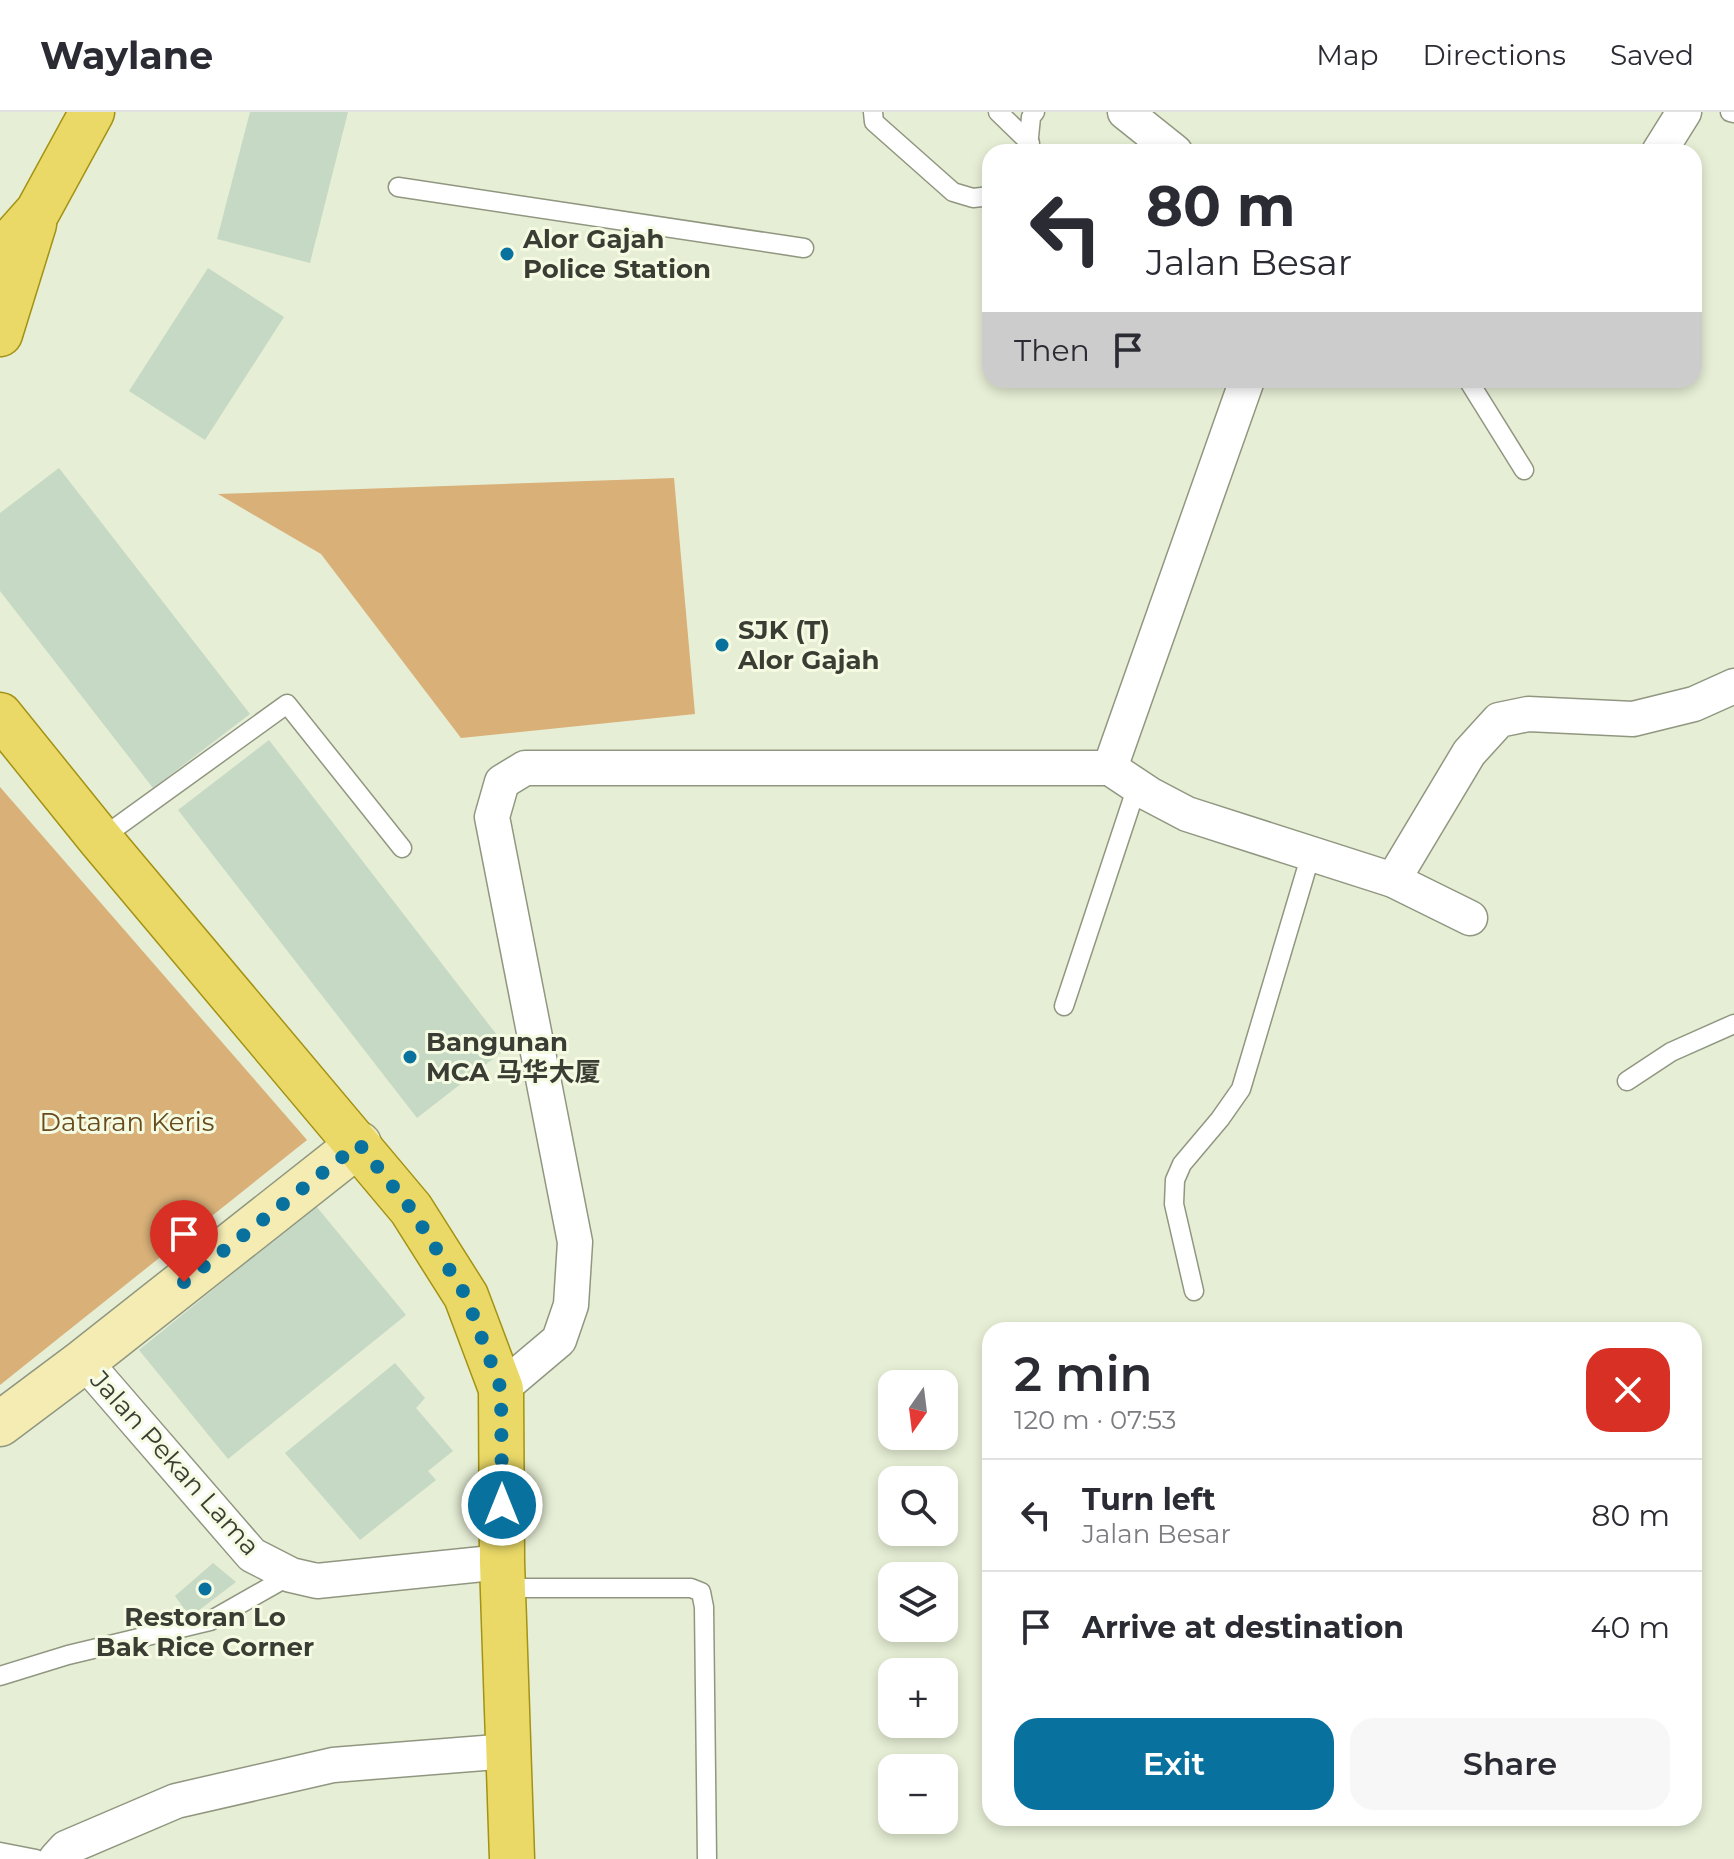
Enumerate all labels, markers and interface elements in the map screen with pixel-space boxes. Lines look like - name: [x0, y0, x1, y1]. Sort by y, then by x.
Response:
- text: Waylane: [40, 32, 213, 79]
- text: Map: [1316, 38, 1378, 72]
- text: Directions: [1422, 38, 1566, 72]
- text: Saved: [1610, 38, 1694, 72]
- text: 80 m: [1146, 172, 1296, 240]
- icon: left: [1014, 176, 1118, 280]
- place label: Alor Gajah Police Station: [522, 223, 711, 285]
- text: Jalan Besar: [1146, 240, 1352, 284]
- marker: Alor Gajah Police Station: [498, 245, 516, 263]
- icon: arrive: [1106, 328, 1150, 372]
- text: Then: [1014, 332, 1090, 369]
- place label: SJK (T) Alor Gajah: [737, 614, 879, 676]
- marker: SJK (T) Alor Gajah: [713, 636, 731, 654]
- place label: Bangunan MCA 马华大厦: [426, 1026, 601, 1088]
- marker: Bangunan MCA 马华大厦: [401, 1048, 419, 1066]
- park label: Dataran Keris: [40, 1106, 214, 1138]
- pin: [150, 1200, 218, 1282]
- icon: arrive: [162, 1212, 206, 1256]
- text: 2 min: [1014, 1345, 1152, 1403]
- button: close: [1586, 1348, 1670, 1432]
- street label: Jalan Pekan Lama: [83, 1363, 266, 1562]
- north arrow: [878, 1370, 958, 1450]
- map controls: [878, 1370, 958, 1834]
- text: 120 m · 07:53: [1014, 1404, 1176, 1436]
- position arrow: [460, 1463, 544, 1547]
- button: search: [878, 1466, 958, 1546]
- text: Turn left: [1082, 1481, 1215, 1518]
- icon: left: [1014, 1493, 1058, 1537]
- text: 80 m: [1591, 1497, 1670, 1534]
- text: Jalan Besar: [1082, 1518, 1231, 1550]
- button: layers: [878, 1562, 958, 1642]
- marker: Restoran Lo Bak Rice Corner: [196, 1580, 214, 1598]
- place label: Restoran Lo Bak Rice Corner: [96, 1601, 314, 1663]
- icon: arrive: [1014, 1605, 1058, 1649]
- text: Arrive at destination: [1082, 1609, 1404, 1646]
- text: 40 m: [1591, 1609, 1670, 1646]
- button: +: [878, 1658, 958, 1738]
- button: Exit: [1014, 1718, 1334, 1810]
- button: Share: [1350, 1718, 1670, 1810]
- button: −: [878, 1754, 958, 1834]

